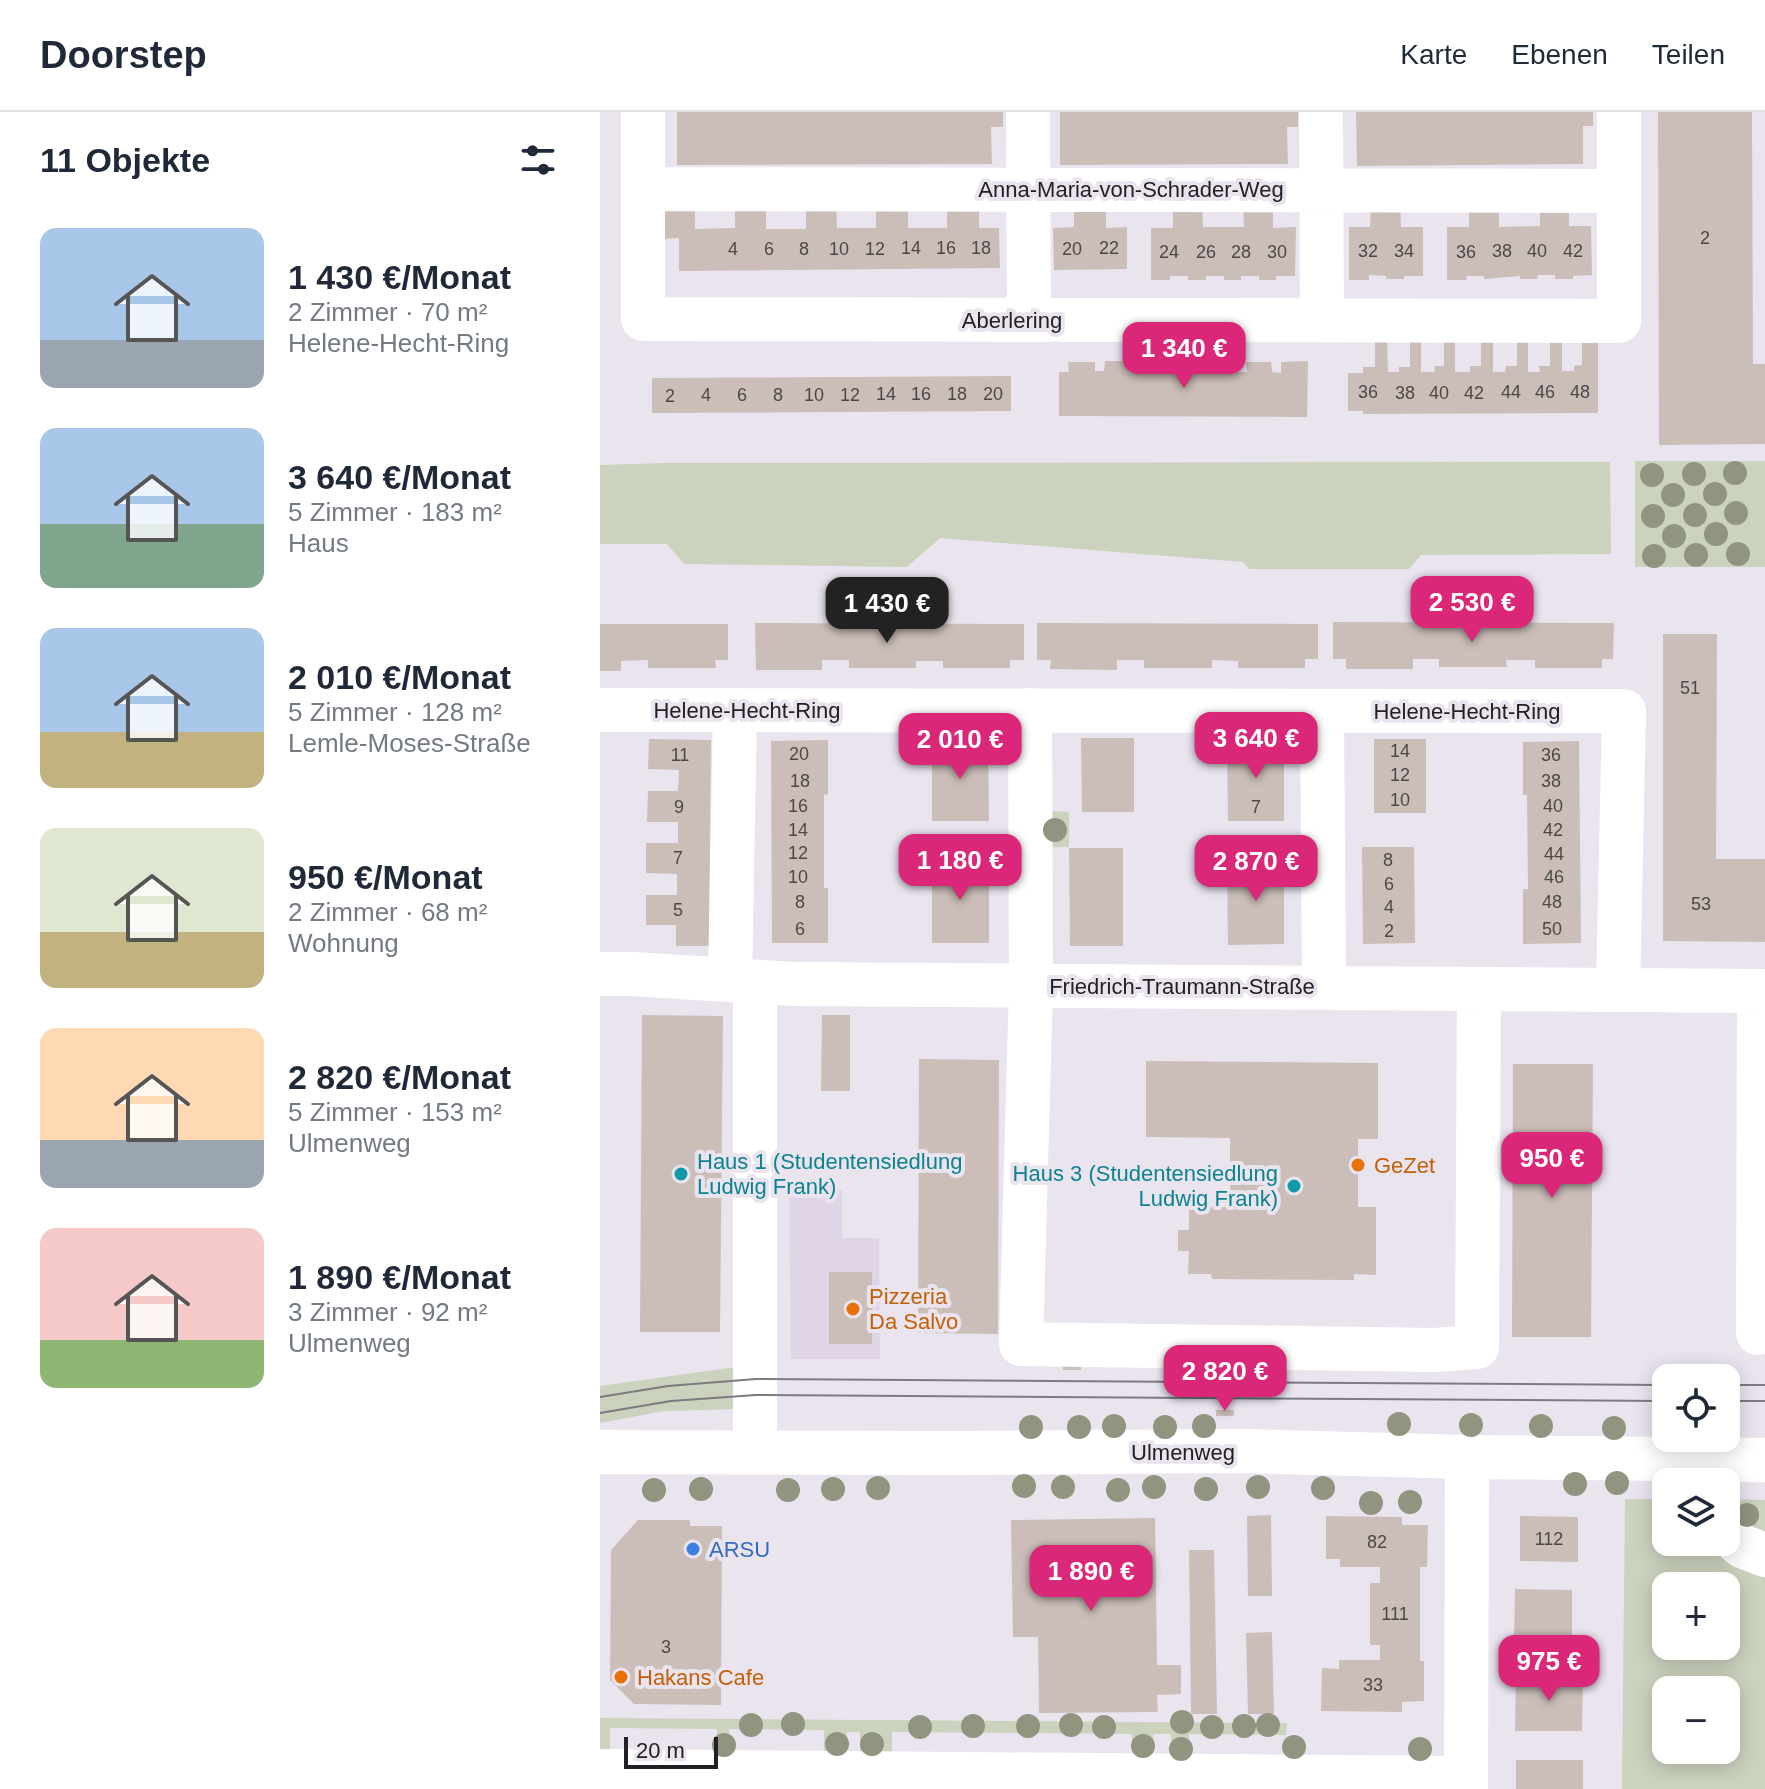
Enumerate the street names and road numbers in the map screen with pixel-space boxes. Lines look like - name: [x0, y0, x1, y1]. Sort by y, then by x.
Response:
- street label: Anna-Maria-von-Schrader-Weg: [978, 177, 1284, 202]
- street label: Aberlering: [962, 308, 1062, 333]
- street label: Helene-Hecht-Ring: [653, 698, 841, 723]
- street label: Helene-Hecht-Ring: [1373, 699, 1561, 724]
- street label: Friedrich-Traumann-Straße: [1049, 974, 1315, 999]
- street label: Ulmenweg: [1131, 1440, 1235, 1465]

